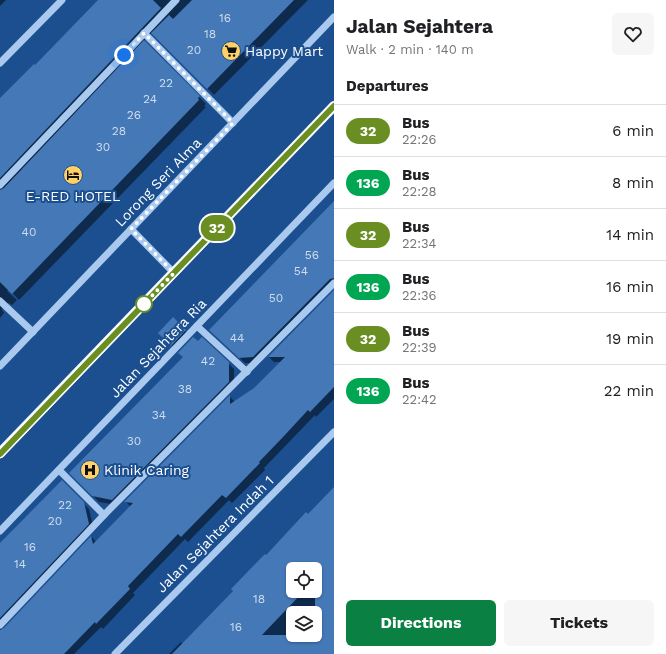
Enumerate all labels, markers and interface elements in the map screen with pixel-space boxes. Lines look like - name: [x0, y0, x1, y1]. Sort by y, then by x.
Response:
- house number: 16: [219, 11, 231, 25]
- button: heart: [612, 13, 654, 55]
- text: Jalan Sejahtera: [346, 15, 493, 38]
- house number: 18: [204, 27, 216, 41]
- supermarket icon: Happy Mart: [220, 40, 242, 62]
- text: Walk · 2 min · 140 m: [346, 42, 474, 57]
- house number: 20: [187, 43, 201, 57]
- place label: Happy Mart: [245, 43, 323, 59]
- your location: [114, 45, 134, 65]
- house number: 22: [159, 76, 173, 90]
- text: Departures: [346, 77, 429, 95]
- house number: 24: [143, 92, 157, 106]
- house number: 26: [127, 108, 141, 122]
- text: Bus: [402, 114, 430, 132]
- text: 6 min: [612, 122, 654, 140]
- text: 32: [360, 123, 376, 139]
- house number: 28: [112, 124, 126, 138]
- text: 22:26: [402, 132, 437, 147]
- street label: Lorong Seri Alma: [112, 134, 204, 230]
- house number: 30: [96, 140, 110, 154]
- hotel icon: E-RED HOTEL: [62, 164, 84, 186]
- text: Bus: [402, 166, 430, 184]
- text: 8 min: [612, 174, 654, 192]
- text: 136: [357, 175, 379, 191]
- text: 22:28: [402, 184, 437, 199]
- place label: E-RED HOTEL: [26, 188, 120, 204]
- line badge: 32: [199, 215, 235, 241]
- text: Bus: [402, 218, 430, 236]
- text: 32: [209, 220, 225, 236]
- house number: 40: [22, 225, 36, 239]
- text: 14 min: [606, 226, 654, 244]
- text: 32: [360, 227, 376, 243]
- text: 22:34: [402, 236, 437, 251]
- house number: 56: [305, 248, 319, 262]
- house number: 54: [294, 264, 308, 278]
- text: Bus: [402, 270, 430, 288]
- text: 16 min: [606, 278, 654, 296]
- text: 136: [357, 279, 379, 295]
- text: 22:36: [402, 288, 437, 303]
- house number: 50: [269, 291, 283, 305]
- street label: Jalan Sejahtera Ria: [107, 295, 209, 401]
- unlabelled marker: [135, 295, 153, 313]
- text: Bus: [402, 322, 430, 340]
- text: 19 min: [606, 330, 654, 348]
- house number: 44: [230, 331, 244, 345]
- text: 32: [360, 331, 376, 347]
- text: 22:39: [402, 340, 437, 355]
- house number: 42: [201, 354, 215, 368]
- text: Bus: [402, 374, 430, 392]
- house number: 38: [178, 382, 192, 396]
- text: 22 min: [604, 382, 654, 400]
- text: 136: [357, 383, 379, 399]
- text: 22:42: [402, 392, 437, 407]
- house number: 34: [152, 408, 166, 422]
- house number: 30: [127, 434, 141, 448]
- hospital icon: Klinik Caring: [79, 459, 101, 481]
- place label: Klinik Caring: [104, 462, 190, 478]
- street label: Jalan Sejahtera Indah 1: [153, 472, 277, 596]
- house number: 22: [58, 498, 72, 512]
- house number: 20: [48, 514, 62, 528]
- house number: 16: [24, 540, 36, 554]
- house number: 14: [14, 557, 26, 571]
- map controls: [286, 562, 322, 642]
- button: locate: [286, 562, 322, 598]
- house number: 18: [253, 592, 265, 606]
- button: Directions: [346, 600, 496, 646]
- button: Tickets: [504, 600, 654, 646]
- button: layers: [286, 606, 322, 642]
- house number: 16: [230, 620, 242, 634]

